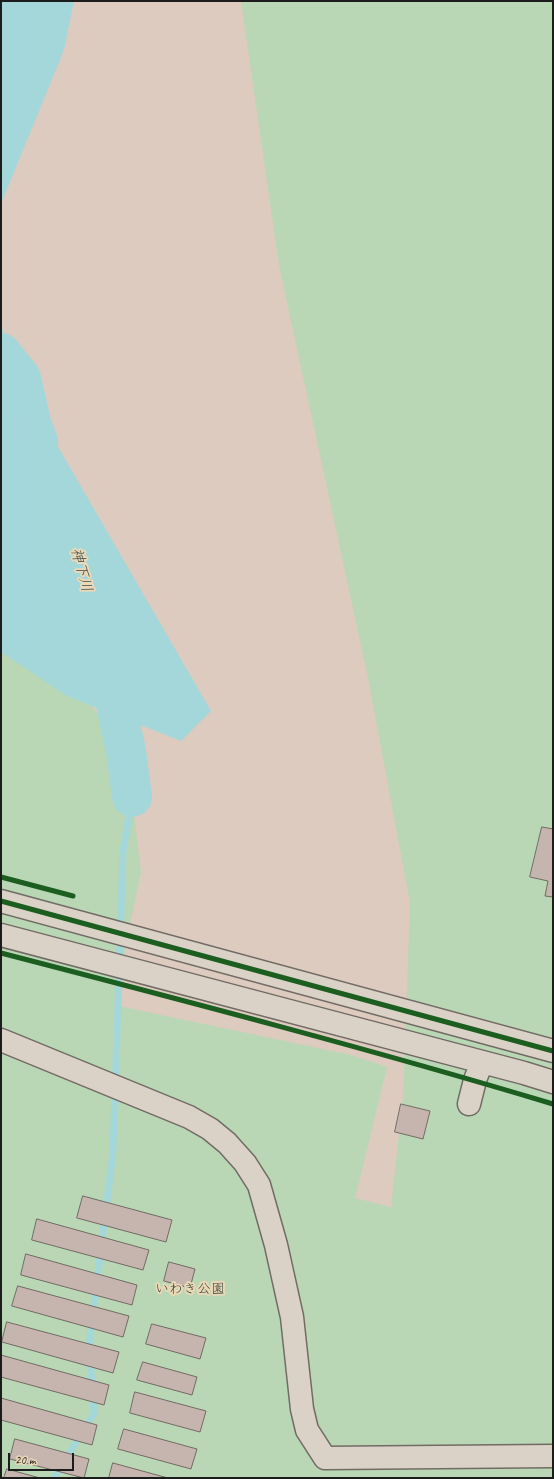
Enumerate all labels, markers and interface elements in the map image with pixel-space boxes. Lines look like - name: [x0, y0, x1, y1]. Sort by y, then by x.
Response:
- water label: 神下川: [66, 546, 96, 594]
- park label: いわき公園: [155, 1281, 225, 1297]
- scale bar: [10, 1445, 76, 1471]
- text: 20 m: [15, 1452, 35, 1468]

